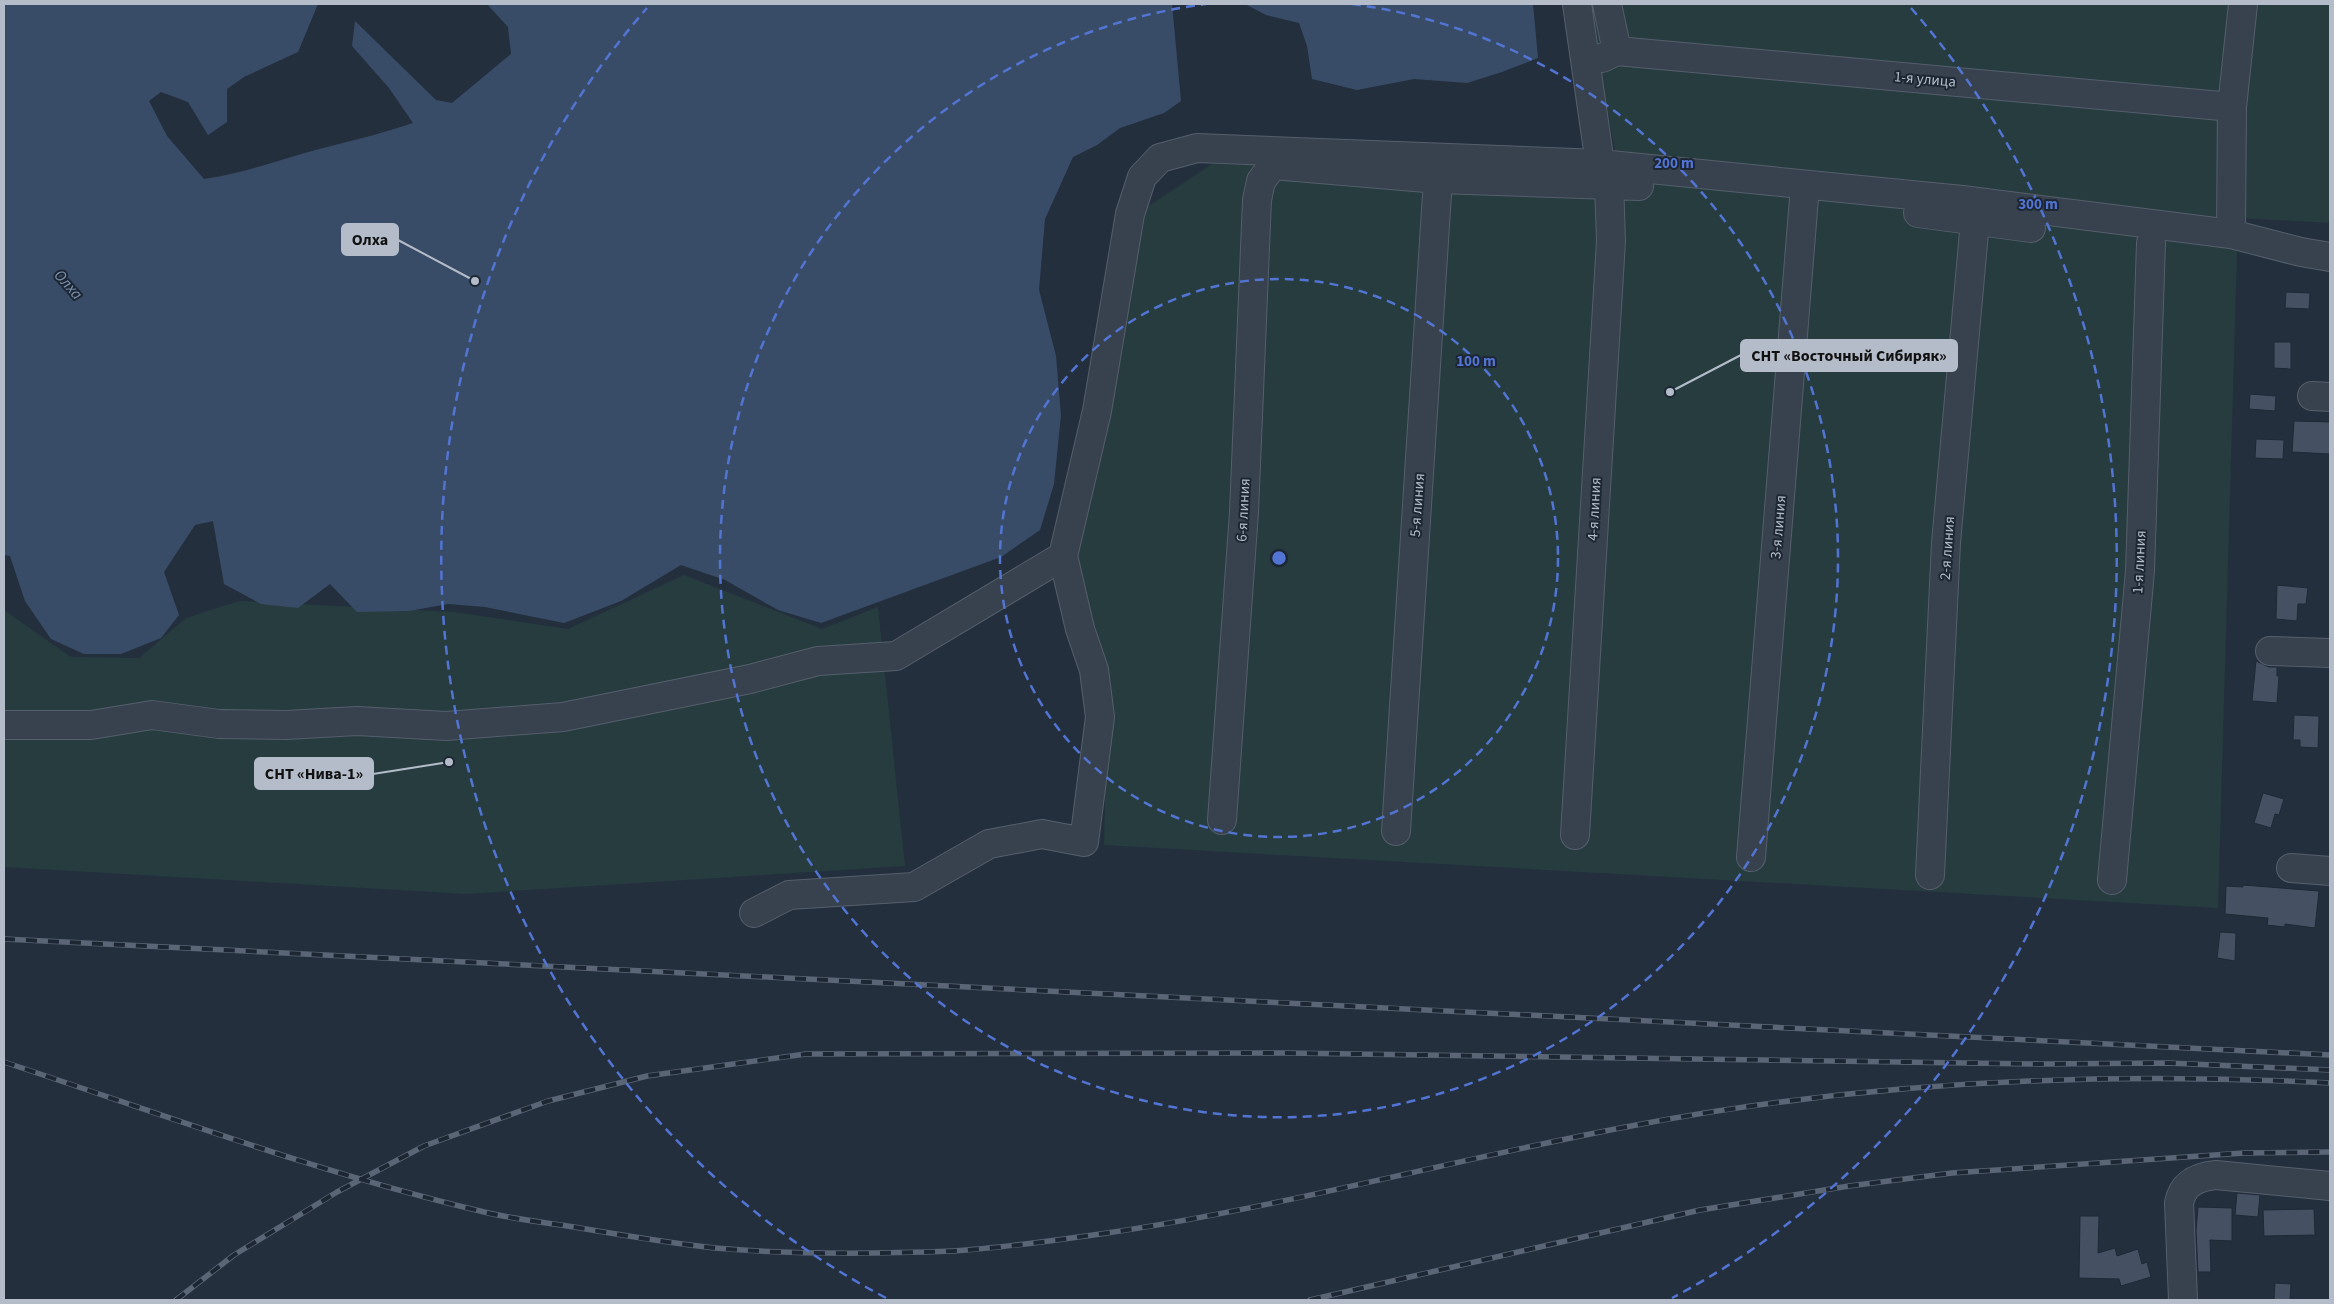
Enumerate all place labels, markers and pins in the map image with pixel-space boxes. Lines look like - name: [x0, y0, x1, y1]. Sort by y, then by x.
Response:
- callout: Олха: [342, 224, 398, 255]
- callout: СНТ «Восточный Сибиряк»: [1741, 340, 1957, 371]
- centre of rings: [1270, 549, 1288, 567]
- callout: СНТ «Нива-1»: [255, 758, 373, 789]

